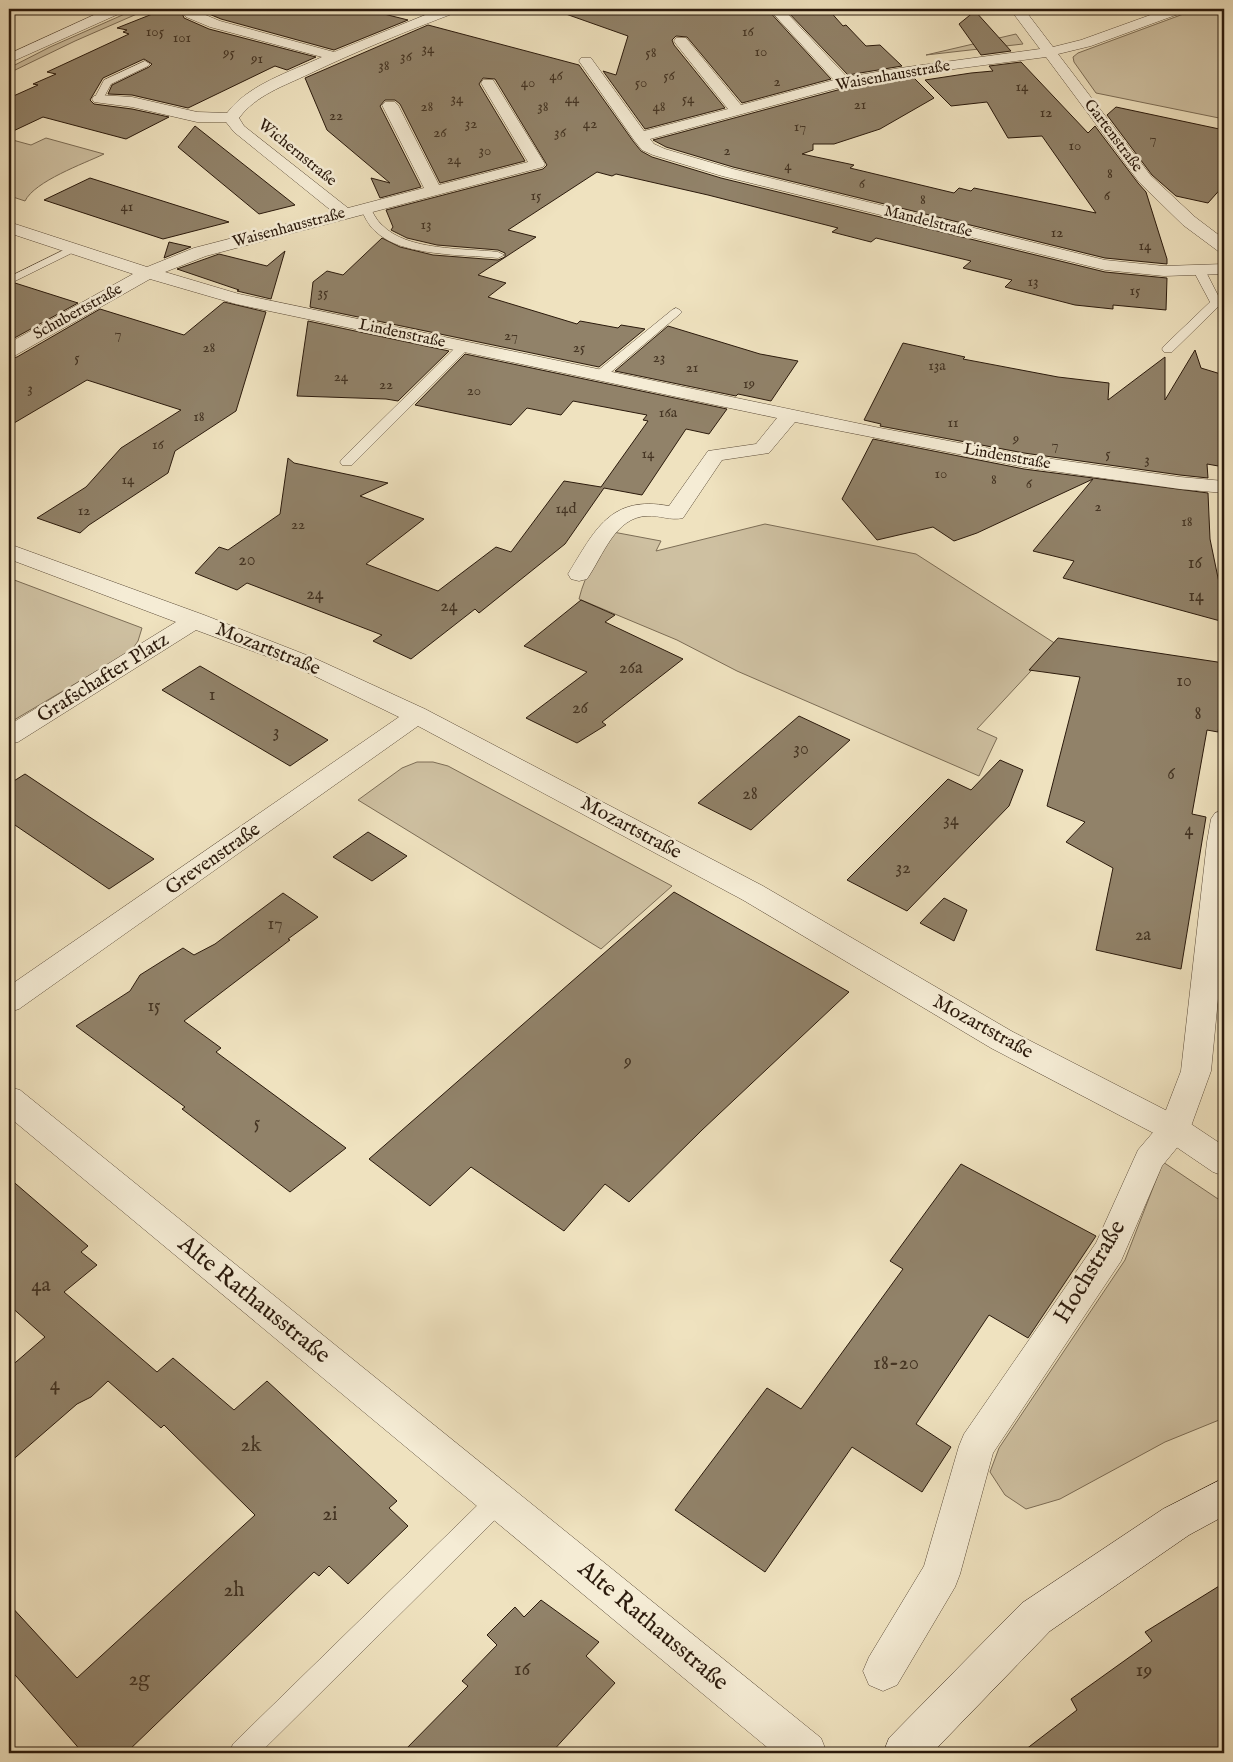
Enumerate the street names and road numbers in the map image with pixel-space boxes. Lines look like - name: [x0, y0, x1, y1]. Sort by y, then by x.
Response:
- street label: Waisenhausstraße: [834, 56, 952, 96]
- street label: Gartenstraße: [1079, 95, 1147, 177]
- street label: Wichernstraße: [253, 115, 341, 191]
- street label: Mandelstraße: [882, 201, 974, 243]
- street label: Waisenhausstraße: [230, 203, 348, 253]
- street label: Schubertstraße: [30, 279, 126, 345]
- street label: Lindenstraße: [357, 315, 447, 353]
- street label: Lindenstraße: [962, 440, 1052, 474]
- street label: Mozartstraße: [212, 617, 324, 681]
- street label: Grafschafter Platz: [32, 627, 174, 729]
- street label: Mozartstraße: [576, 791, 686, 865]
- street label: Grevenstraße: [161, 817, 265, 901]
- street label: Mozartstraße: [928, 989, 1038, 1065]
- street label: Hochstraße: [1047, 1215, 1133, 1329]
- street label: Alte Rathausstraße: [171, 1228, 337, 1371]
- street label: Alte Rathausstraße: [571, 1553, 735, 1698]

